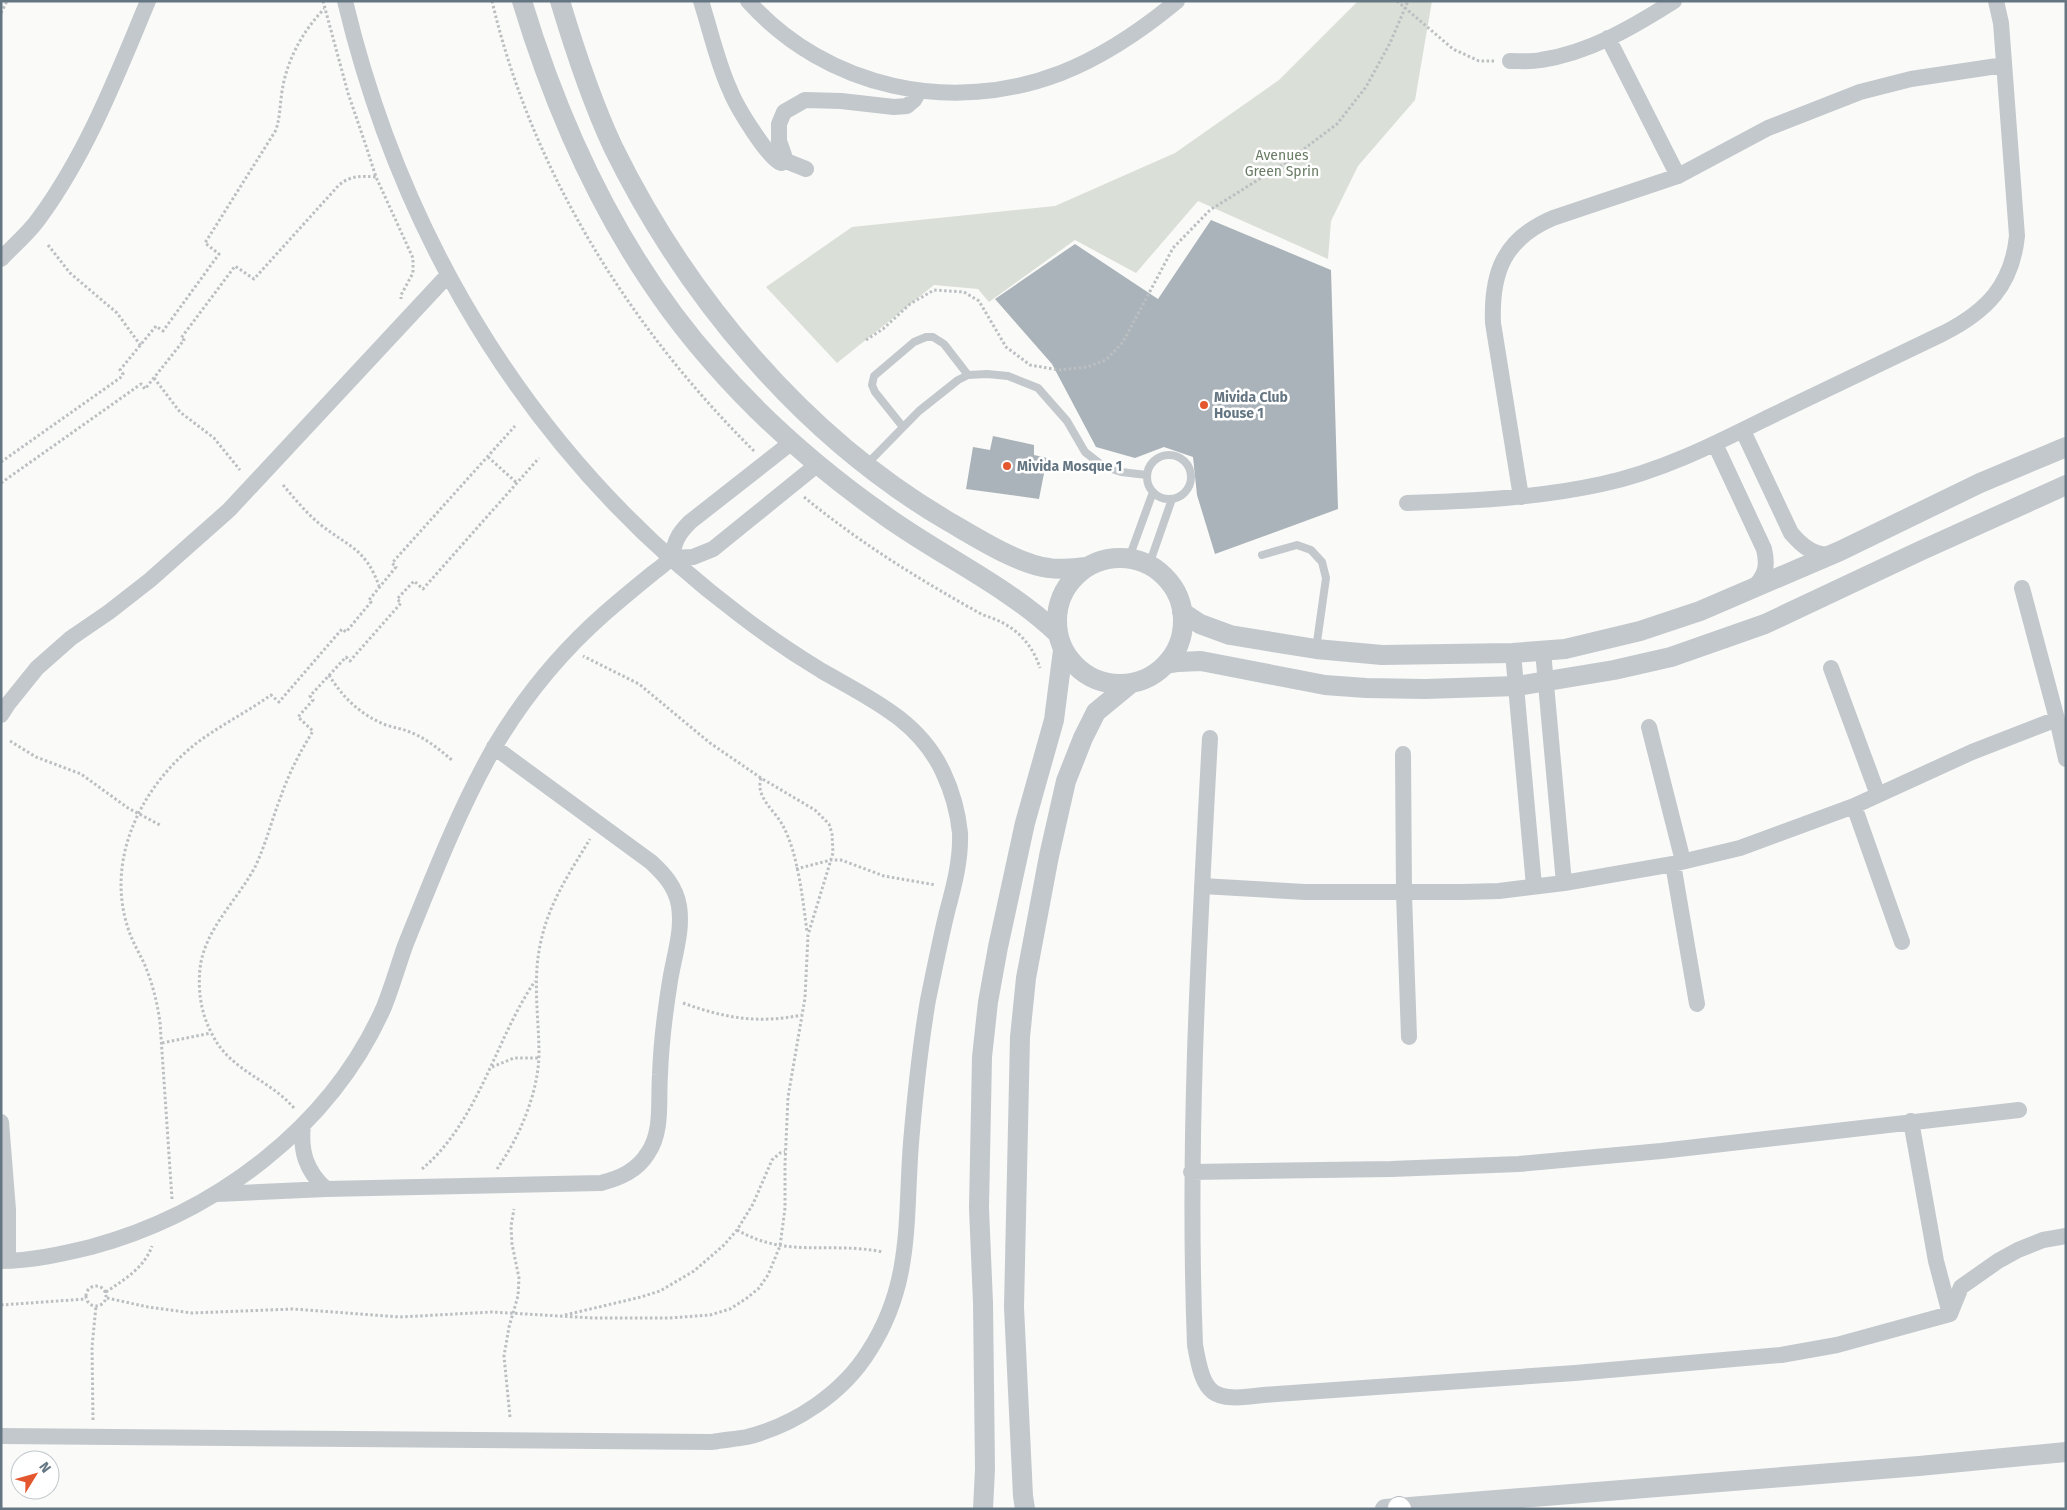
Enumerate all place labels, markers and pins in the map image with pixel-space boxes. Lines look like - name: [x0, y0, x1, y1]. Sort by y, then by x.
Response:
- place label: Mivida Club House 1: [1214, 389, 1288, 422]
- marker: Mivida Club House 1: [1198, 399, 1210, 411]
- place label: Mivida Mosque 1: [1017, 458, 1122, 475]
- marker: Mivida Mosque 1: [1001, 460, 1013, 472]

